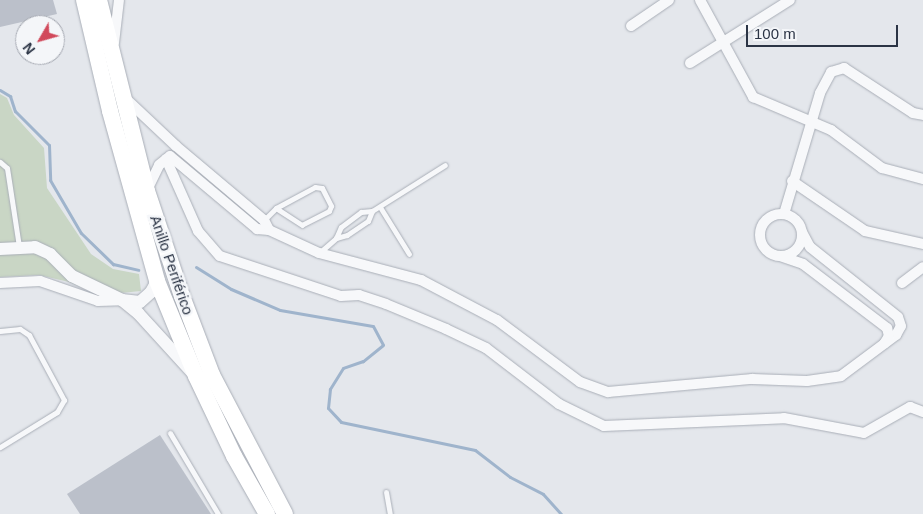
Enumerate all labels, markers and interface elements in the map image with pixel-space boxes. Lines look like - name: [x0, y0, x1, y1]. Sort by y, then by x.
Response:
- north arrow: [15, 15, 65, 65]
- scale bar: [748, 15, 900, 47]
- text: 100 m: [754, 25, 796, 42]
- text: N: [20, 40, 38, 58]
- street label: Anillo Periférico: [147, 213, 197, 317]

